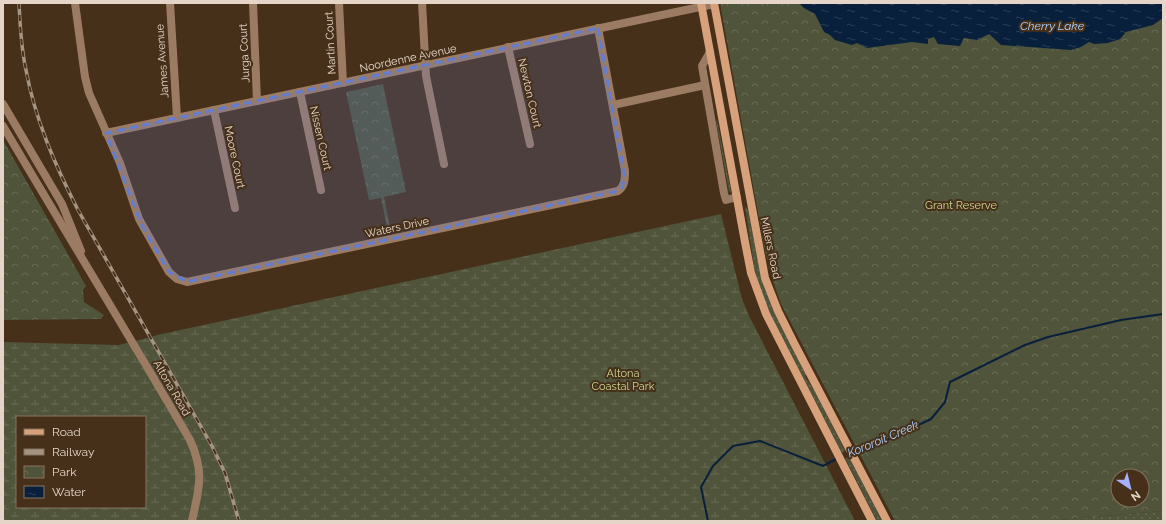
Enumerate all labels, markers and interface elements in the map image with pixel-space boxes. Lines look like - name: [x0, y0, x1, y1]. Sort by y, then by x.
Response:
- street label: Martin Court: [322, 11, 339, 75]
- water label: Cherry Lake: [1020, 19, 1085, 33]
- street label: James Avenue: [153, 23, 172, 98]
- street label: Jurga Court: [236, 23, 253, 83]
- street label: Noordenne Avenue: [358, 42, 458, 75]
- street label: Newton Court: [515, 57, 544, 130]
- street label: Nissen Court: [307, 105, 334, 172]
- street label: Moore Court: [222, 125, 248, 190]
- park label: Grant Reserve: [925, 199, 997, 212]
- street label: Waters Drive: [364, 214, 431, 241]
- street label: Millers Road: [758, 216, 783, 280]
- street label: Altona Road: [150, 358, 193, 419]
- park label: Altona Coastal Park: [591, 367, 655, 393]
- legend: [16, 416, 146, 508]
- water label: Kororoit Creek: [845, 417, 921, 460]
- text: Road: [52, 425, 81, 439]
- text: Railway: [52, 445, 95, 459]
- text: Park: [52, 465, 77, 479]
- north arrow: [1110, 468, 1150, 508]
- text: Water: [52, 485, 86, 499]
- text: N: [1128, 488, 1143, 504]

